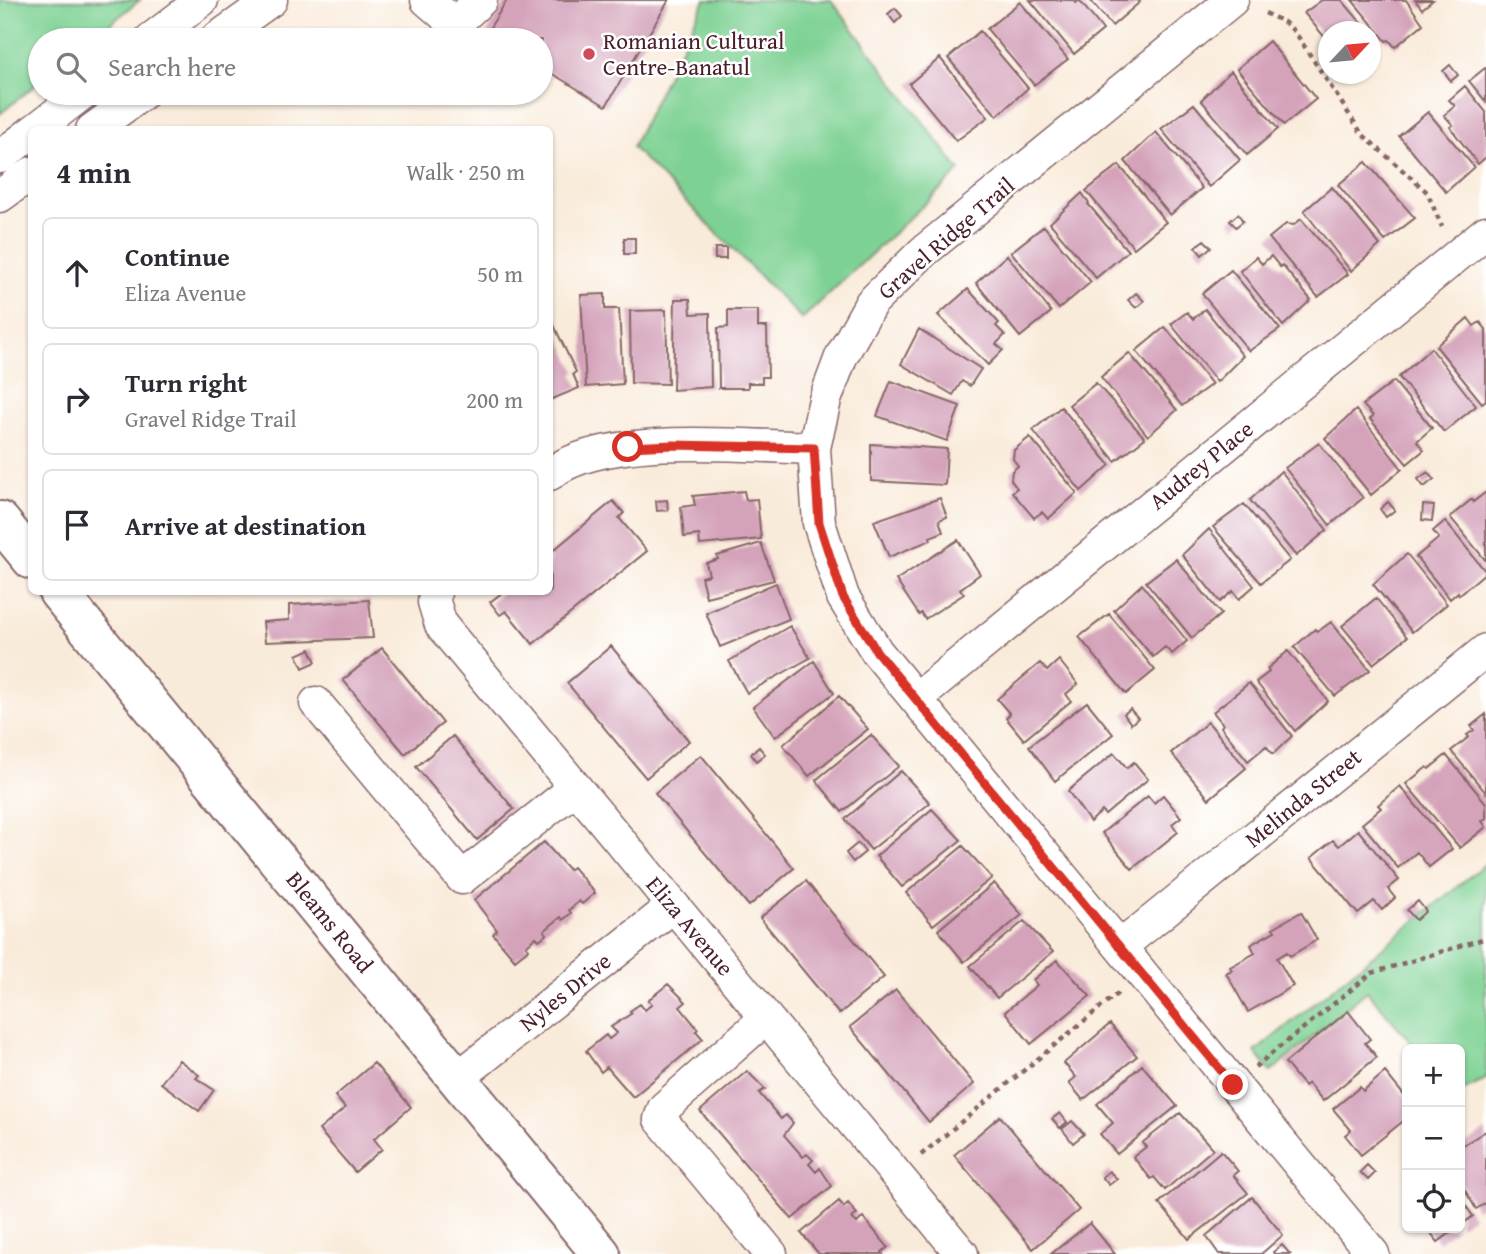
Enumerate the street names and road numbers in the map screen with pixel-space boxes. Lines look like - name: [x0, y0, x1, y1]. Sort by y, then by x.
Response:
- street label: Gravel Ridge Trail: [870, 169, 1021, 306]
- street label: Audrey Place: [1141, 412, 1260, 517]
- street label: Melinda Street: [1237, 740, 1368, 855]
- street label: Bleams Road: [279, 864, 382, 980]
- street label: Eliza Avenue: [639, 869, 742, 983]
- street label: Nyles Drive: [512, 944, 618, 1039]

